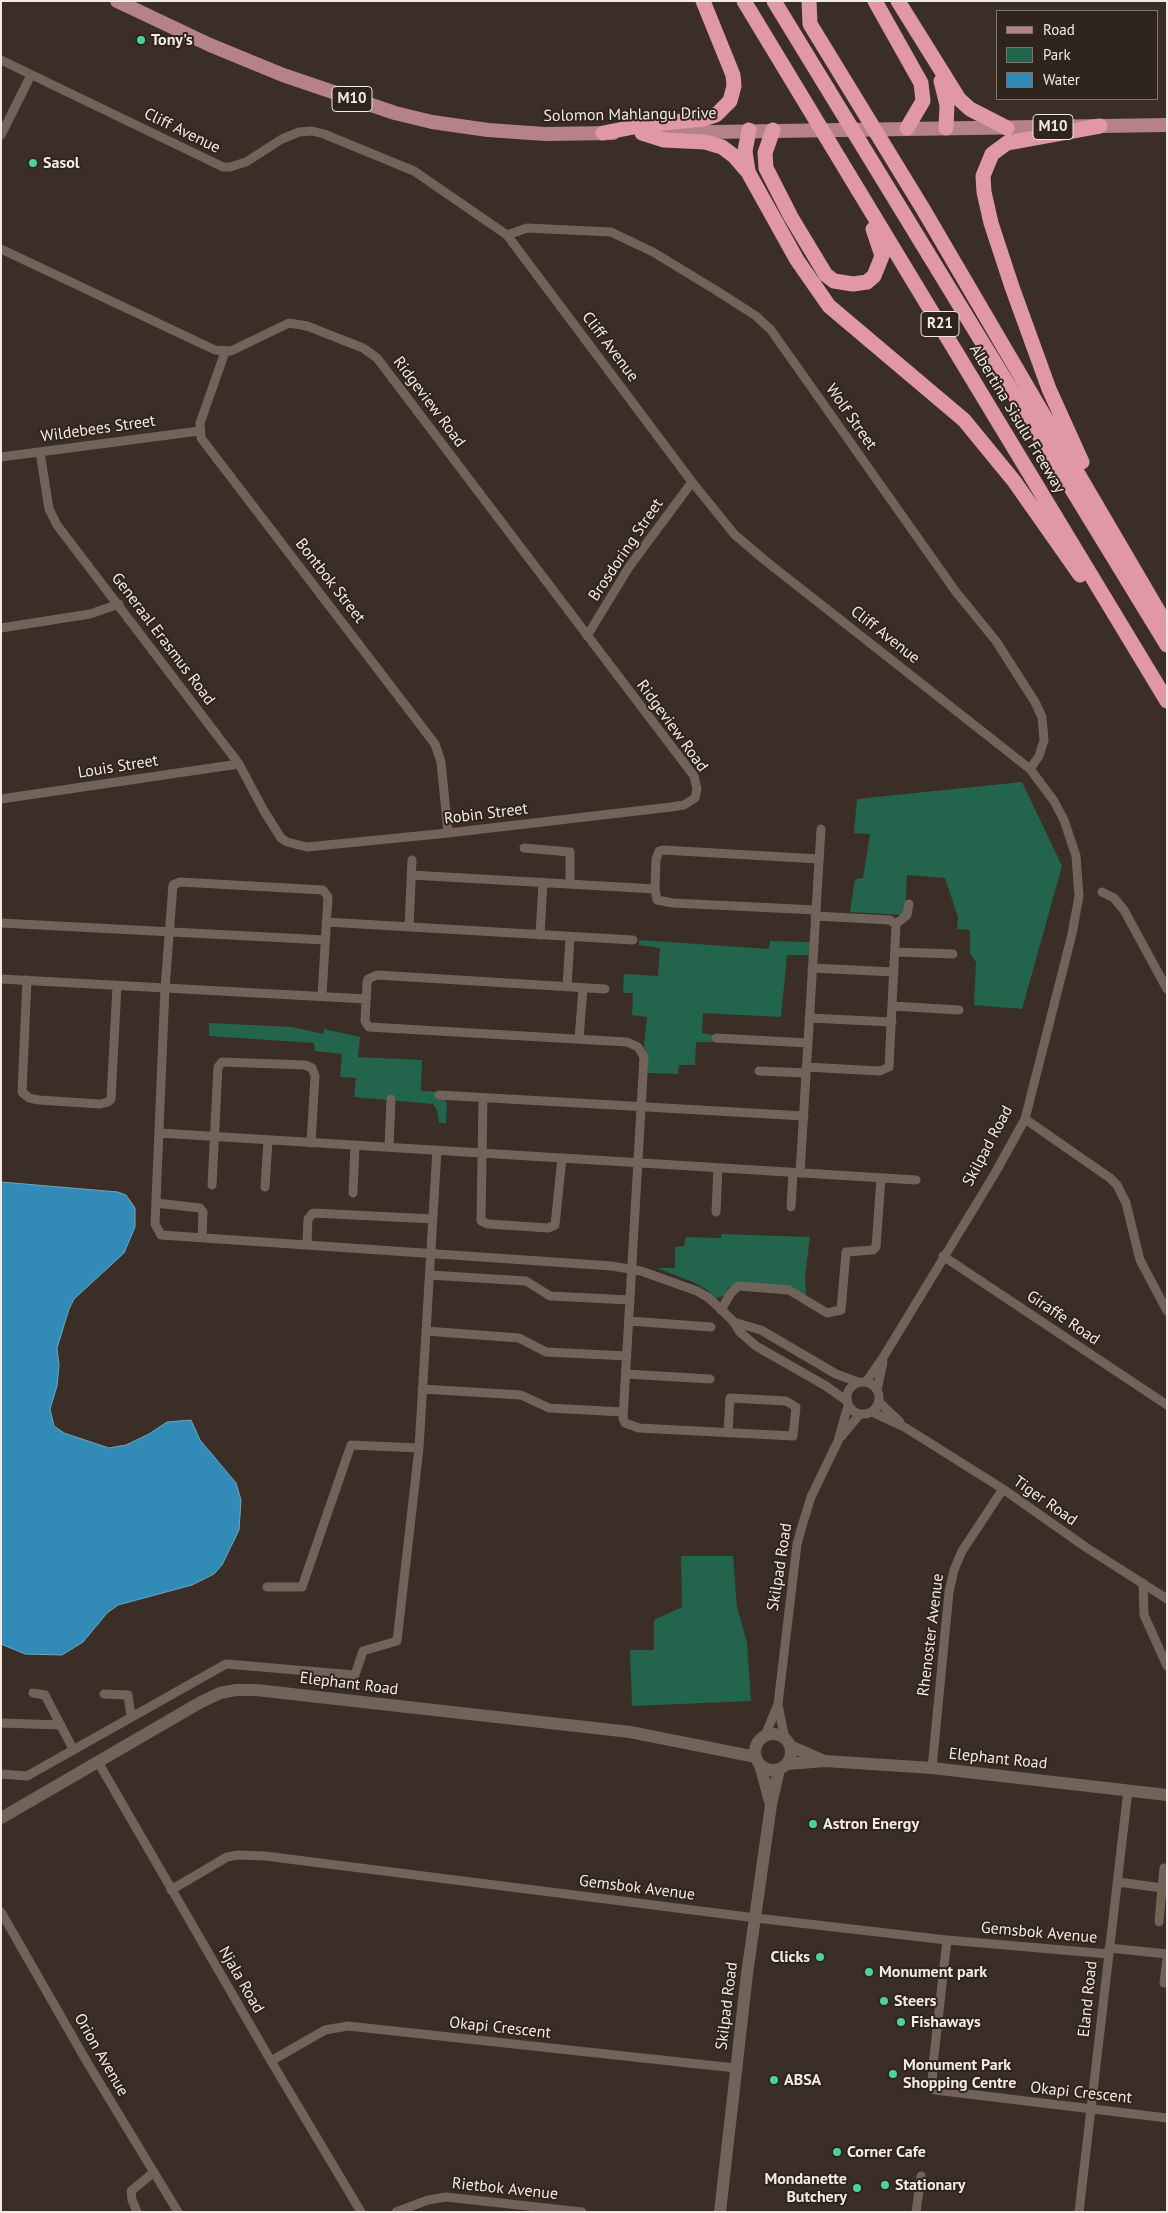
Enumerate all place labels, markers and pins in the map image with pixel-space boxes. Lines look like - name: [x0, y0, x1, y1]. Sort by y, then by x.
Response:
- place label: Tony's: [151, 30, 193, 50]
- marker: Tony's: [135, 34, 147, 46]
- place label: Sasol: [43, 153, 79, 173]
- marker: Sasol: [27, 157, 39, 169]
- place label: Astron Energy: [823, 1814, 919, 1834]
- marker: Astron Energy: [807, 1818, 819, 1830]
- place label: Clicks: [771, 1947, 810, 1967]
- marker: Clicks: [814, 1951, 826, 1963]
- place label: Monument park: [879, 1962, 987, 1982]
- marker: Monument park: [863, 1966, 875, 1978]
- place label: Steers: [894, 1991, 937, 2011]
- marker: Steers: [878, 1995, 890, 2007]
- place label: Fishaways: [911, 2012, 981, 2032]
- marker: Fishaways: [895, 2016, 907, 2028]
- place label: Monument Park Shopping Centre: [903, 2055, 1016, 2093]
- marker: Monument Park Shopping Centre: [887, 2068, 899, 2080]
- place label: ABSA: [784, 2070, 821, 2090]
- marker: ABSA: [768, 2074, 780, 2086]
- place label: Corner Cafe: [847, 2142, 926, 2162]
- marker: Corner Cafe: [831, 2146, 843, 2158]
- place label: Mondanette Butchery: [764, 2169, 847, 2207]
- place label: Stationary: [895, 2175, 965, 2195]
- marker: Stationary: [879, 2179, 891, 2191]
- marker: Mondanette Butchery: [851, 2182, 863, 2194]

